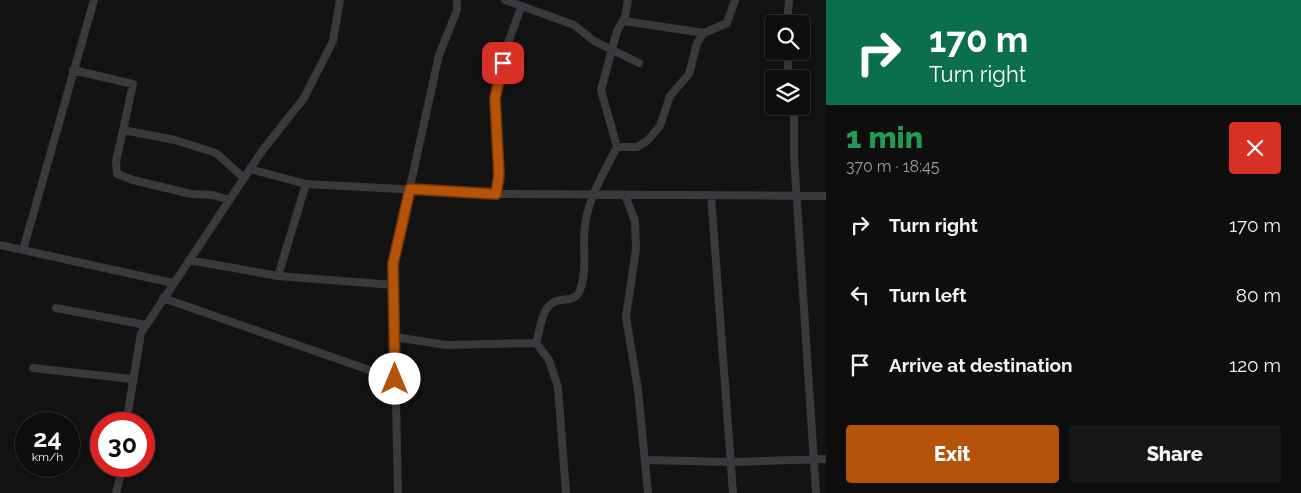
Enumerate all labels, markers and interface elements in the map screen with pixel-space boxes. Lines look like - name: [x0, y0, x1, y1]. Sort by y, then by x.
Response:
- map controls: [765, 15, 810, 115]
- button: search: [765, 15, 810, 60]
- text: 170 m: [929, 19, 1028, 60]
- icon: right: [846, 20, 911, 85]
- pin: [482, 42, 524, 84]
- icon: arrive: [489, 49, 517, 77]
- text: Turn right: [929, 61, 1026, 87]
- button: layers: [765, 70, 810, 115]
- text: 1 min: [846, 120, 923, 155]
- button: close: [1229, 122, 1281, 174]
- text: 370 m · 18:45: [846, 157, 940, 176]
- icon: right: [846, 211, 874, 239]
- text: Turn right: [889, 214, 978, 236]
- text: 170 m: [1229, 214, 1281, 236]
- icon: left: [846, 281, 874, 309]
- text: Turn left: [889, 284, 966, 306]
- text: 80 m: [1236, 284, 1281, 306]
- icon: arrive: [846, 351, 874, 379]
- position arrow: [368, 352, 420, 404]
- text: Arrive at destination: [889, 354, 1073, 376]
- text: 120 m: [1229, 354, 1281, 376]
- speed limit sign: 30: [90, 412, 155, 477]
- text: 24: [33, 423, 62, 453]
- button: Exit: [846, 425, 1059, 483]
- button: Share: [1069, 425, 1281, 483]
- text: km/h: [32, 450, 63, 464]

